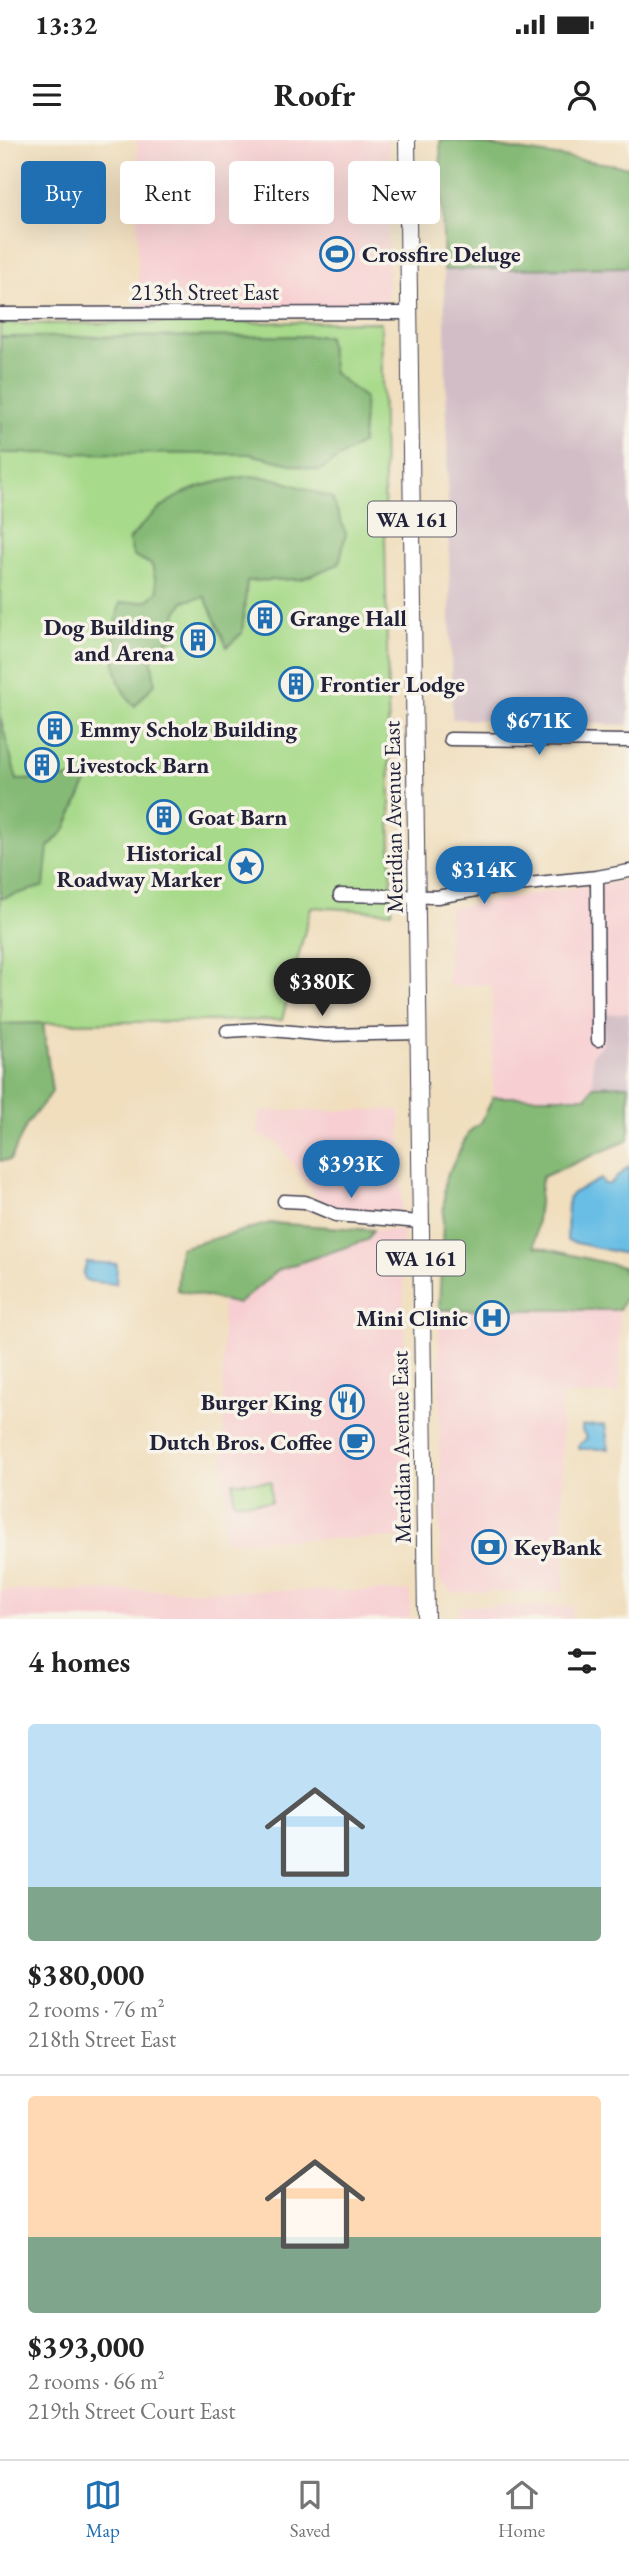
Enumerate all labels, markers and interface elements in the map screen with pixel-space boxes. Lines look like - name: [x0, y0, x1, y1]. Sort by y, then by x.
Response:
- text: 13:32: [35, 8, 97, 42]
- text: Roofr: [274, 74, 355, 116]
- icon: menu: [28, 76, 66, 114]
- icon: person: [563, 76, 601, 114]
- chip: Buy: [21, 161, 106, 224]
- chip: Rent: [120, 161, 215, 224]
- chip: Filters: [229, 161, 334, 224]
- chip: New: [348, 161, 440, 224]
- sports icon: Crossfire Deluge: [318, 235, 356, 273]
- place label: Crossfire Deluge: [362, 239, 521, 269]
- street label: 213th Street East: [131, 277, 280, 307]
- road number: WA 161: [368, 502, 456, 536]
- building icon: Grange Hall: [246, 599, 284, 637]
- place label: Grange Hall: [290, 603, 407, 633]
- place label: Dog Building and Arena: [44, 612, 175, 668]
- building icon: Dog Building and Arena: [179, 621, 217, 659]
- building icon: Frontier Lodge: [277, 665, 315, 703]
- place label: Frontier Lodge: [320, 669, 465, 699]
- pin: $671K: [490, 698, 588, 757]
- text: $671K: [507, 705, 571, 735]
- building icon: Emmy Scholz Building: [36, 710, 74, 748]
- place label: Emmy Scholz Building: [80, 714, 298, 744]
- street label: Meridian Avenue East: [376, 720, 410, 914]
- building icon: Livestock Barn: [23, 746, 61, 784]
- place label: Livestock Barn: [66, 750, 209, 780]
- building icon: Goat Barn: [145, 798, 183, 836]
- place label: Goat Barn: [188, 802, 287, 832]
- place label: Historical Roadway Marker: [56, 838, 222, 894]
- pin: $314K: [435, 846, 533, 906]
- place icon: Historical Roadway Marker: [227, 847, 265, 885]
- text: $314K: [452, 854, 516, 884]
- pin: $380K: [273, 958, 371, 1018]
- text: $380K: [290, 966, 354, 996]
- pin: $393K: [302, 1140, 400, 1200]
- text: $393K: [319, 1148, 383, 1178]
- road number: WA 161: [377, 1240, 465, 1276]
- hospital icon: Mini Clinic: [473, 1299, 511, 1337]
- place label: Mini Clinic: [356, 1303, 469, 1333]
- street label: Meridian Avenue East: [384, 1350, 418, 1544]
- restaurant icon: Burger King: [328, 1383, 366, 1421]
- place label: Burger King: [201, 1387, 322, 1417]
- cafe icon: Dutch Bros. Coffee: [338, 1423, 376, 1461]
- place label: Dutch Bros. Coffee: [149, 1427, 332, 1457]
- bank icon: KeyBank: [470, 1528, 508, 1566]
- place label: KeyBank: [514, 1532, 602, 1562]
- text: 4 homes: [28, 1642, 130, 1681]
- icon: filters: [563, 1642, 601, 1680]
- icon: home: [252, 1769, 378, 1895]
- text: $380,000: [28, 1955, 144, 1994]
- text: 2 rooms · 76 m²: [28, 1994, 165, 2024]
- text: 218th Street East: [28, 2024, 176, 2054]
- icon: home: [252, 2141, 378, 2267]
- text: $393,000: [28, 2327, 144, 2366]
- text: 2 rooms · 66 m²: [28, 2366, 165, 2396]
- text: 219th Street Court East: [28, 2396, 235, 2426]
- tab: Map: [84, 2476, 122, 2543]
- tab: Saved: [290, 2476, 330, 2543]
- tab: Home: [498, 2476, 545, 2543]

